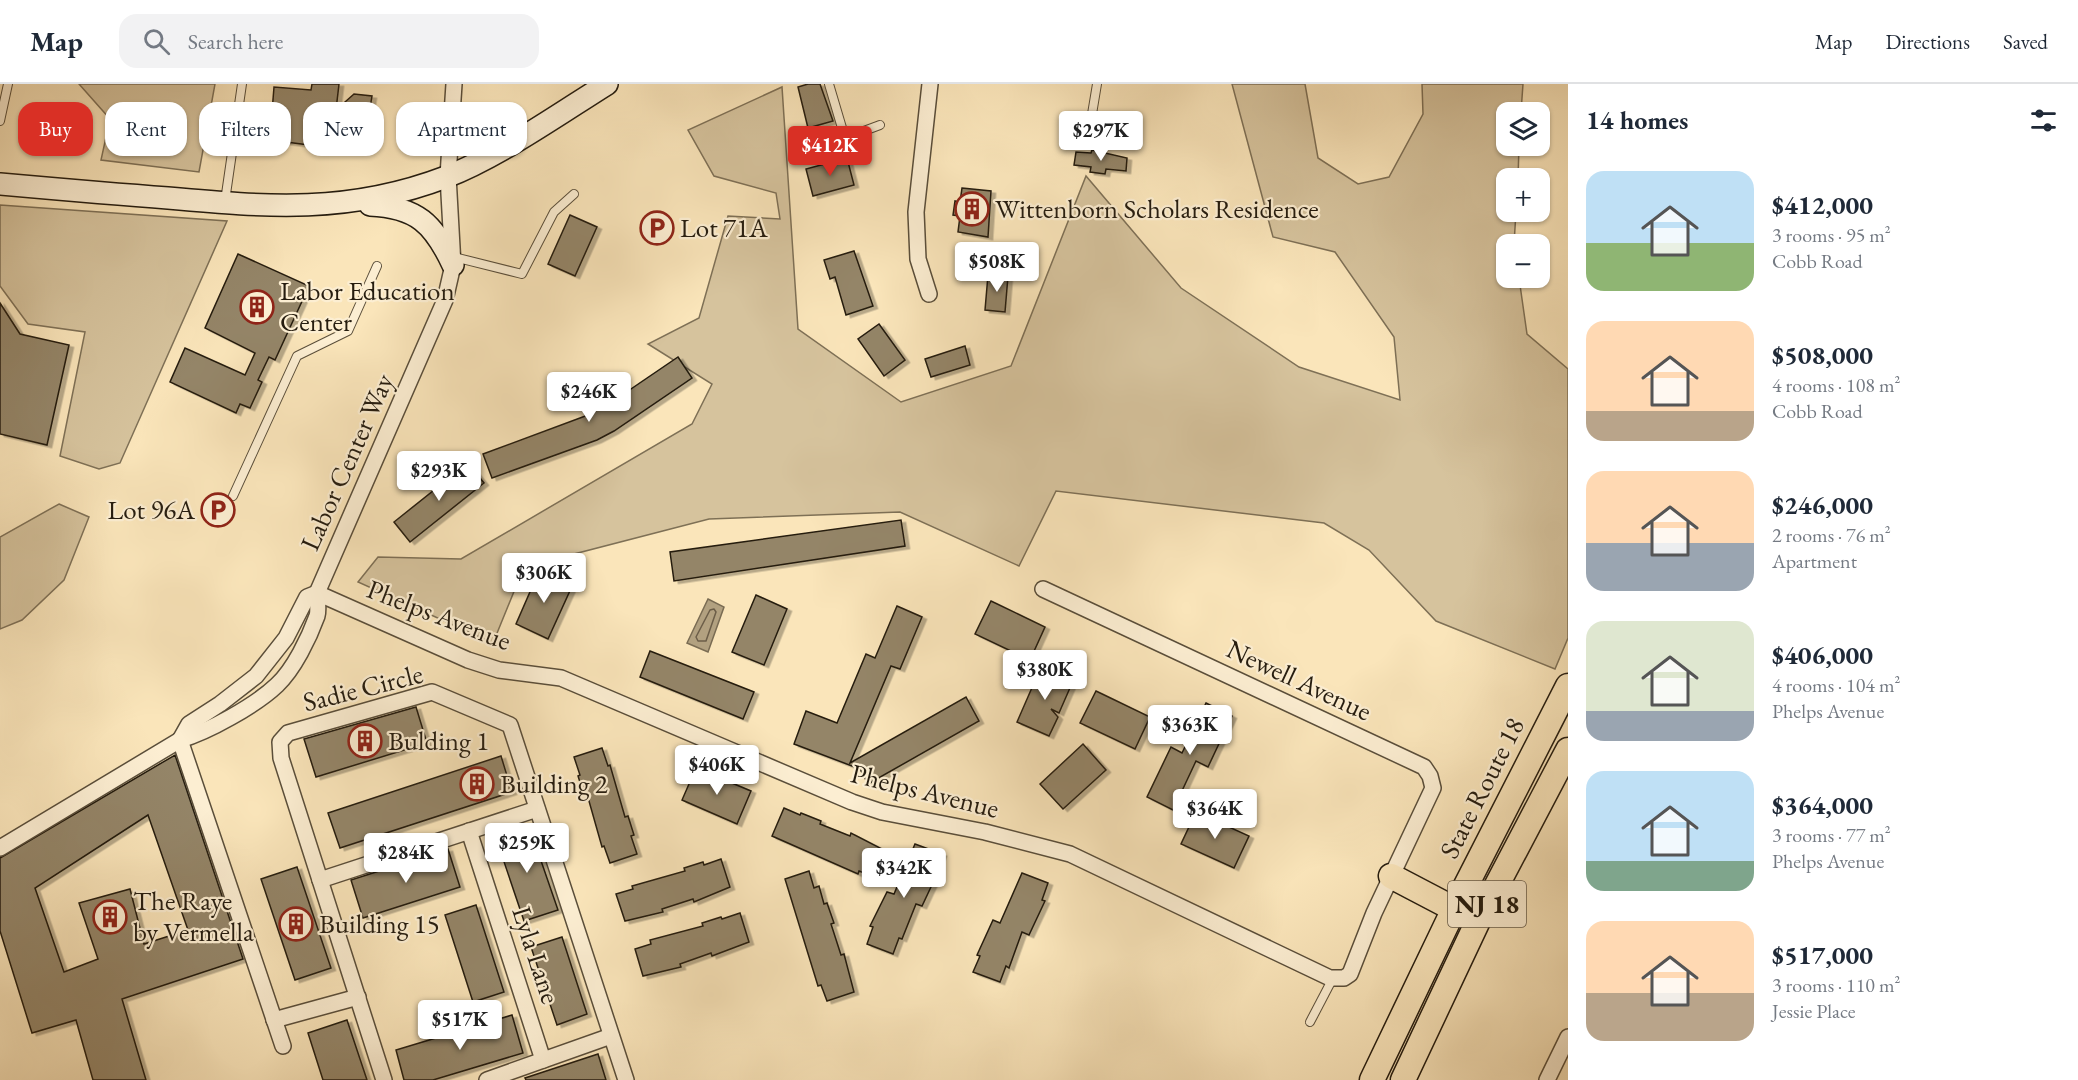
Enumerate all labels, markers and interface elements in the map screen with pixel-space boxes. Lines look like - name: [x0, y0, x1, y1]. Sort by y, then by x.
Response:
- search box: [119, 14, 539, 68]
- text: Map: [30, 23, 83, 59]
- icon: search: [140, 25, 173, 58]
- text: Search here: [188, 27, 283, 56]
- text: Map: [1815, 28, 1852, 55]
- text: Directions: [1885, 28, 1970, 55]
- text: Saved: [2003, 28, 2048, 55]
- chip: Buy: [18, 102, 93, 156]
- chip: Rent: [105, 102, 187, 156]
- chip: Filters: [199, 102, 291, 156]
- chip: New: [303, 102, 384, 156]
- chip: Apartment: [396, 102, 527, 156]
- map controls: [1496, 102, 1550, 288]
- button: layers: [1496, 102, 1550, 156]
- text: 14 homes: [1586, 103, 1688, 137]
- icon: filters: [2027, 104, 2060, 137]
- pin: $297K: [1059, 111, 1143, 162]
- text: $297K: [1073, 117, 1129, 143]
- pin: $412K: [788, 126, 872, 177]
- text: $412K: [802, 132, 858, 158]
- button: +: [1496, 168, 1550, 222]
- text: $412,000: [1772, 188, 1873, 222]
- building icon: Wittenborn Scholars Residence: [954, 191, 990, 227]
- place label: Wittenborn Scholars Residence: [995, 191, 1319, 226]
- icon: home: [1634, 195, 1706, 267]
- parking icon: Lot 71A: [639, 210, 675, 246]
- place label: Lot 71A: [680, 210, 768, 245]
- text: 3 rooms · 95 m²: [1772, 222, 1891, 248]
- button: −: [1496, 234, 1550, 288]
- pin: $508K: [955, 242, 1039, 293]
- text: $508K: [969, 248, 1025, 274]
- text: Cobb Road: [1772, 248, 1863, 274]
- place label: Labor Education Center: [280, 273, 455, 339]
- building icon: Labor Education Center: [239, 289, 275, 325]
- text: $508,000: [1772, 338, 1873, 372]
- icon: home: [1634, 345, 1706, 417]
- street label: Labor Center Way: [292, 368, 401, 556]
- pin: $246K: [547, 372, 631, 423]
- text: 4 rooms · 108 m²: [1772, 372, 1900, 398]
- text: $246K: [561, 378, 617, 404]
- text: Cobb Road: [1772, 398, 1863, 424]
- pin: $293K: [397, 451, 481, 502]
- text: $293K: [411, 457, 467, 483]
- text: $246,000: [1772, 488, 1873, 522]
- place label: Lot 96A: [107, 492, 195, 527]
- parking icon: Lot 96A: [200, 492, 236, 528]
- icon: home: [1634, 495, 1706, 567]
- text: 2 rooms · 76 m²: [1772, 522, 1891, 548]
- text: Apartment: [1772, 548, 1857, 574]
- pin: $306K: [502, 553, 586, 604]
- text: $306K: [516, 559, 572, 585]
- street label: Phelps Avenue: [362, 571, 516, 658]
- street label: Newell Avenue: [1221, 631, 1377, 728]
- text: $406,000: [1772, 638, 1873, 672]
- icon: home: [1634, 645, 1706, 717]
- pin: $380K: [1003, 650, 1087, 701]
- street label: Sadie Circle: [299, 656, 426, 719]
- text: $380K: [1017, 656, 1073, 682]
- text: 4 rooms · 104 m²: [1772, 672, 1900, 698]
- text: Phelps Avenue: [1772, 698, 1884, 724]
- pin: $363K: [1148, 705, 1232, 756]
- text: $363K: [1162, 711, 1218, 737]
- street label: State Route 18: [1431, 711, 1532, 864]
- building icon: Bulding 1: [347, 723, 383, 759]
- place label: Bulding 1: [388, 723, 489, 758]
- pin: $406K: [675, 745, 759, 796]
- text: $406K: [689, 751, 745, 777]
- street label: Phelps Avenue: [847, 755, 1003, 826]
- building icon: Building 2: [459, 766, 495, 802]
- place label: Building 2: [500, 766, 608, 801]
- text: $364,000: [1772, 788, 1873, 822]
- pin: $364K: [1173, 789, 1257, 840]
- text: $364K: [1187, 795, 1243, 821]
- icon: home: [1634, 795, 1706, 867]
- text: 3 rooms · 77 m²: [1772, 822, 1891, 848]
- pin: $259K: [485, 823, 569, 874]
- text: $259K: [499, 829, 555, 855]
- pin: $284K: [364, 833, 448, 884]
- text: $284K: [378, 839, 434, 865]
- pin: $342K: [862, 848, 946, 899]
- text: Phelps Avenue: [1772, 848, 1884, 874]
- text: $342K: [876, 854, 932, 880]
- road number: NJ 18: [1448, 881, 1526, 927]
- place label: The Raye by Vermella: [133, 883, 254, 949]
- building icon: The Raye by Vermella: [92, 899, 128, 935]
- street label: Lyla Lane: [504, 902, 569, 1008]
- building icon: Building 15: [278, 906, 314, 942]
- place label: Building 15: [319, 906, 440, 941]
- text: $517,000: [1772, 938, 1873, 972]
- icon: home: [1634, 945, 1706, 1017]
- text: 3 rooms · 110 m²: [1772, 972, 1900, 998]
- text: Jessie Place: [1772, 998, 1856, 1024]
- pin: $517K: [418, 1000, 502, 1051]
- text: $517K: [432, 1006, 488, 1032]

